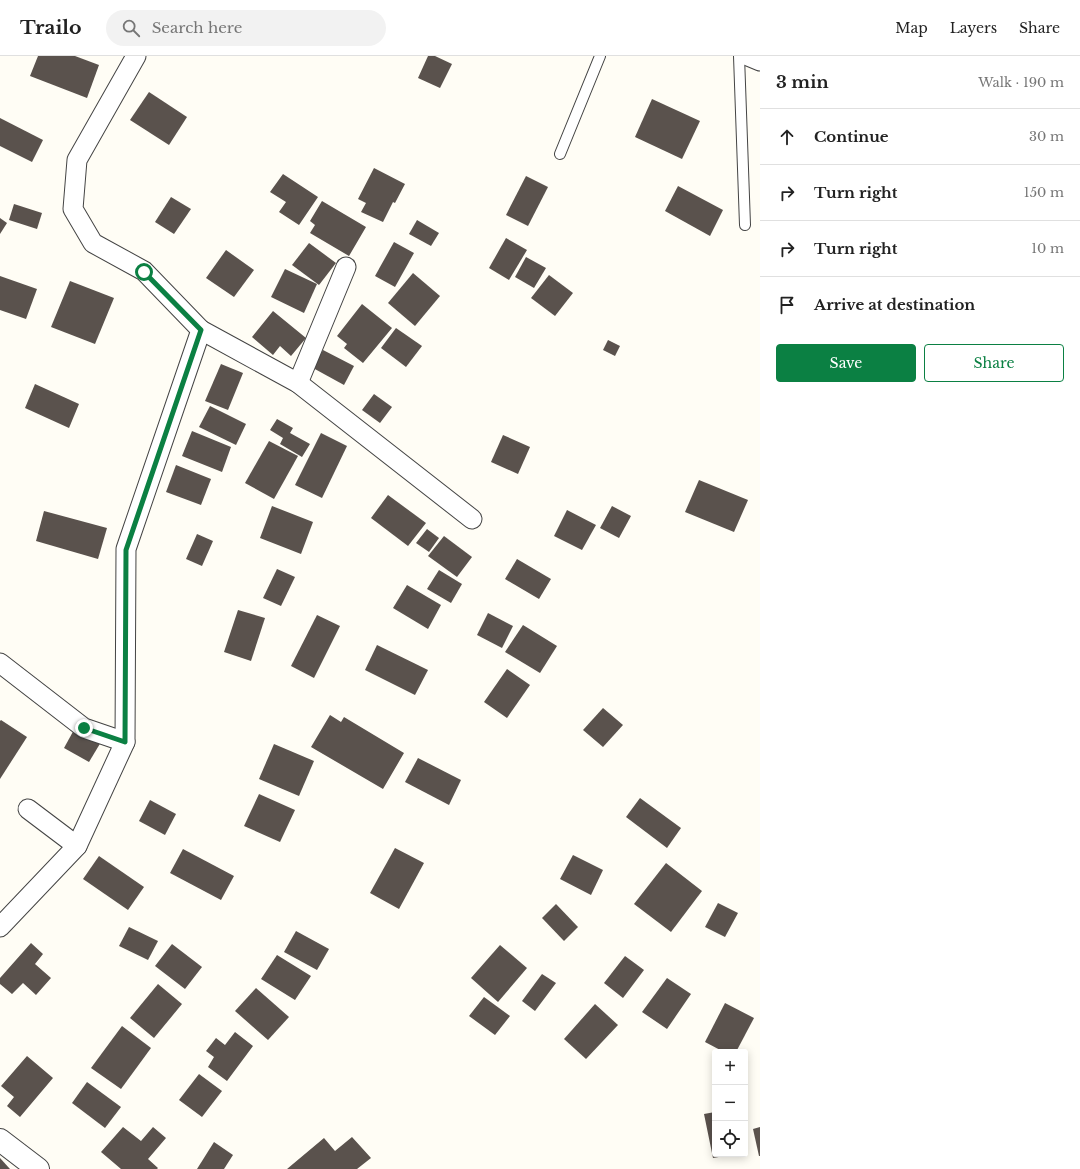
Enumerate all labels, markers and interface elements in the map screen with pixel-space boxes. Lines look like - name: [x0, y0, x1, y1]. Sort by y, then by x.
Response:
- search box: [106, 10, 386, 46]
- text: Trailo: [20, 16, 82, 39]
- icon: search: [120, 17, 142, 39]
- text: Search here: [152, 18, 242, 37]
- text: Map: [895, 19, 928, 37]
- text: Layers: [950, 19, 997, 37]
- text: Share: [1019, 19, 1060, 37]
- text: 3 min: [776, 72, 829, 93]
- text: Walk · 190 m: [978, 74, 1064, 91]
- icon: ahead: [776, 126, 798, 148]
- text: Continue: [814, 127, 889, 146]
- text: 30 m: [1029, 128, 1064, 145]
- icon: right: [776, 182, 798, 204]
- text: Turn right: [814, 183, 897, 202]
- text: 150 m: [1024, 184, 1064, 201]
- icon: right: [776, 238, 798, 260]
- text: Turn right: [814, 239, 897, 258]
- text: 10 m: [1031, 240, 1064, 257]
- route start: [135, 263, 153, 281]
- icon: arrive: [776, 294, 798, 316]
- text: Arrive at destination: [814, 295, 975, 314]
- button: Save: [776, 344, 916, 382]
- button: Share: [924, 344, 1064, 382]
- route end: [75, 719, 93, 737]
- map controls: [712, 1049, 748, 1157]
- button: +: [712, 1049, 748, 1085]
- button: −: [712, 1085, 748, 1121]
- button: locate: [712, 1121, 748, 1157]

